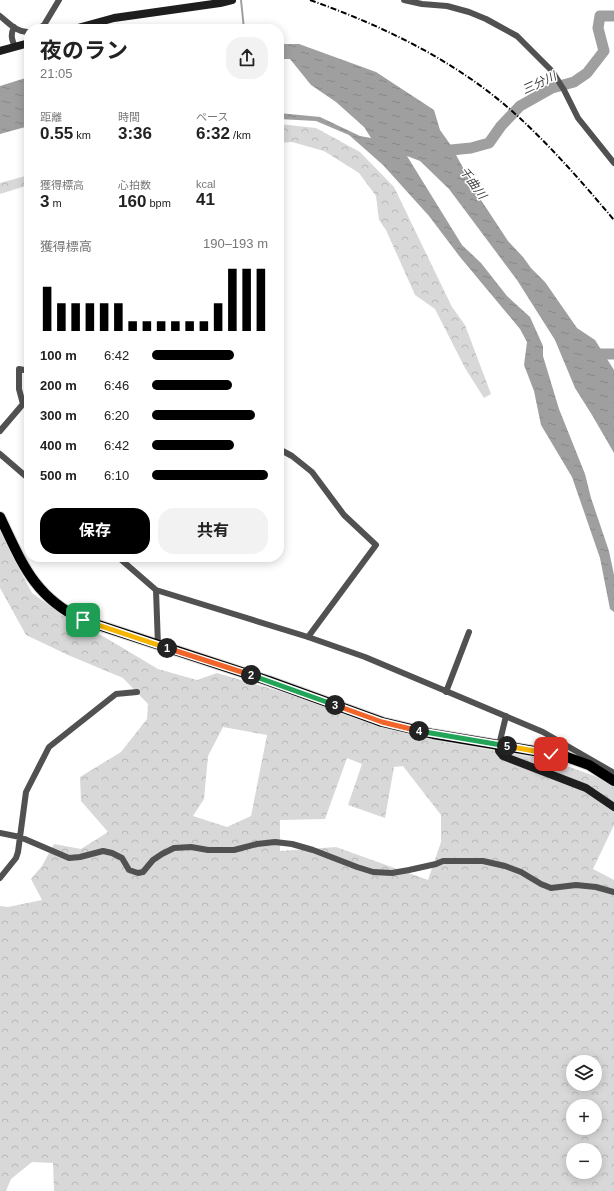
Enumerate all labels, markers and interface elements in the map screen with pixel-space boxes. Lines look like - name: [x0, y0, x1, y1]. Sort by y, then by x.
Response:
- button: share: [226, 37, 268, 79]
- text: 夜のラン: [40, 38, 128, 63]
- text: 21:05: [40, 66, 73, 81]
- water label: 三分川: [520, 68, 560, 97]
- text: 距離: [40, 111, 62, 123]
- text: 時間: [118, 111, 140, 123]
- text: ペース: [196, 111, 228, 123]
- text: 0.55: [40, 124, 73, 143]
- text: 3:36: [118, 124, 152, 143]
- text: 6:32: [196, 124, 230, 143]
- text: km: [73, 129, 91, 141]
- text: /km: [230, 129, 251, 141]
- water label: 千曲川: [457, 164, 490, 203]
- text: kcal: [196, 178, 216, 190]
- text: 獲得標高: [40, 179, 84, 191]
- text: 心拍数: [118, 179, 151, 191]
- text: 41: [196, 190, 215, 209]
- text: 3: [40, 192, 49, 211]
- text: 160: [118, 192, 146, 211]
- text: m: [49, 197, 62, 209]
- text: bpm: [146, 197, 171, 209]
- text: 190–193 m: [203, 236, 268, 251]
- text: 獲得標高: [40, 239, 92, 254]
- text: 100 m: [40, 348, 77, 363]
- text: 6:42: [104, 348, 129, 363]
- text: 200 m: [40, 378, 77, 393]
- text: 6:46: [104, 378, 129, 393]
- text: 300 m: [40, 408, 77, 423]
- text: 6:20: [104, 408, 129, 423]
- text: 400 m: [40, 438, 77, 453]
- text: 6:42: [104, 438, 129, 453]
- text: 500 m: [40, 468, 77, 483]
- text: 6:10: [104, 468, 129, 483]
- button: 保存: [40, 508, 150, 554]
- button: 共有: [158, 508, 268, 554]
- pin: [66, 603, 100, 637]
- icon: arrive: [72, 609, 94, 631]
- pin: 1: [157, 638, 177, 658]
- text: 1: [164, 642, 170, 654]
- pin: 2: [241, 665, 261, 685]
- text: 2: [248, 669, 254, 681]
- pin: 3: [325, 695, 345, 715]
- text: 3: [332, 699, 338, 711]
- pin: 4: [409, 721, 429, 741]
- text: 4: [416, 725, 422, 737]
- pin: 5: [497, 736, 517, 756]
- pin: [534, 737, 568, 771]
- text: 5: [504, 740, 510, 752]
- icon: check: [540, 743, 562, 765]
- map controls: [566, 1055, 602, 1179]
- button: layers: [566, 1055, 602, 1091]
- button: +: [566, 1099, 602, 1135]
- button: −: [566, 1143, 602, 1179]

